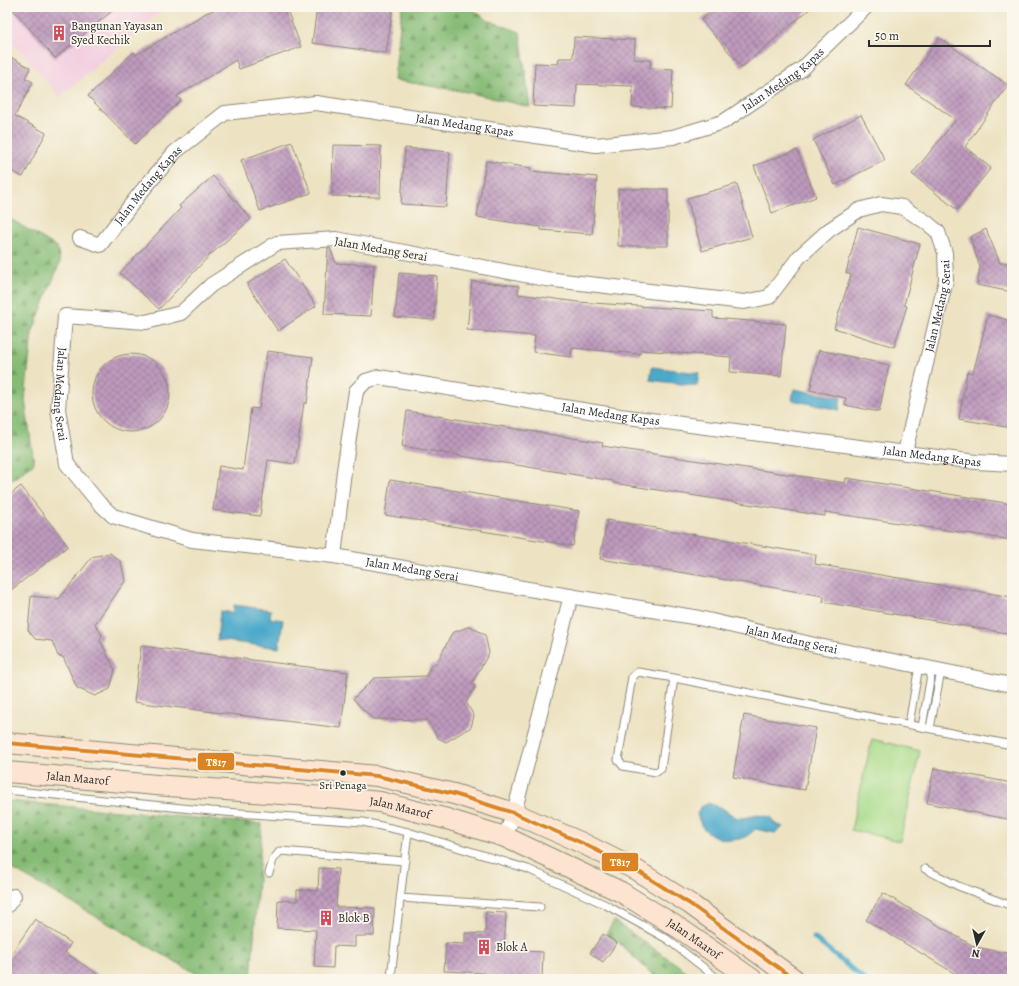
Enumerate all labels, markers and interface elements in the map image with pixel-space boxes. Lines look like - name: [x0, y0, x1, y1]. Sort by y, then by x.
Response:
- place label: Bangunan Yayasan Syed Kechik: [71, 18, 163, 48]
- scale bar: [869, 22, 990, 48]
- building icon: Bangunan Yayasan Syed Kechik: [50, 24, 68, 42]
- text: 50 m: [875, 28, 899, 44]
- street label: Jalan Medang Kapas: [739, 44, 828, 115]
- street label: Jalan Medang Kapas: [415, 110, 515, 141]
- street label: Jalan Medang Kapas: [110, 141, 185, 228]
- street label: Jalan Medang Serai: [333, 233, 429, 265]
- street label: Jalan Medang Serai: [921, 260, 954, 354]
- street label: Jalan Medang Serai: [50, 347, 71, 442]
- street label: Jalan Medang Kapas: [561, 399, 661, 429]
- street label: Jalan Medang Kapas: [882, 442, 982, 470]
- street label: Jalan Medang Serai: [364, 554, 460, 585]
- street label: Jalan Medang Serai: [744, 621, 839, 658]
- line badge: T817: [197, 752, 235, 771]
- text: T817: [206, 755, 226, 770]
- street label: Jalan Maarof: [46, 767, 112, 789]
- marker: Sri Penaga: [338, 768, 348, 778]
- place label: Sri Penaga: [319, 778, 368, 793]
- street label: Jalan Maarof: [369, 793, 434, 823]
- line badge: T817: [601, 852, 639, 872]
- text: T817: [610, 855, 630, 870]
- building icon: Blok B: [317, 909, 335, 927]
- place label: Blok B: [338, 910, 370, 926]
- street label: Jalan Maarof: [664, 914, 726, 964]
- north arrow: [957, 924, 997, 964]
- building icon: Blok A: [475, 938, 493, 956]
- place label: Blok A: [496, 939, 528, 955]
- text: N: [971, 945, 981, 961]

